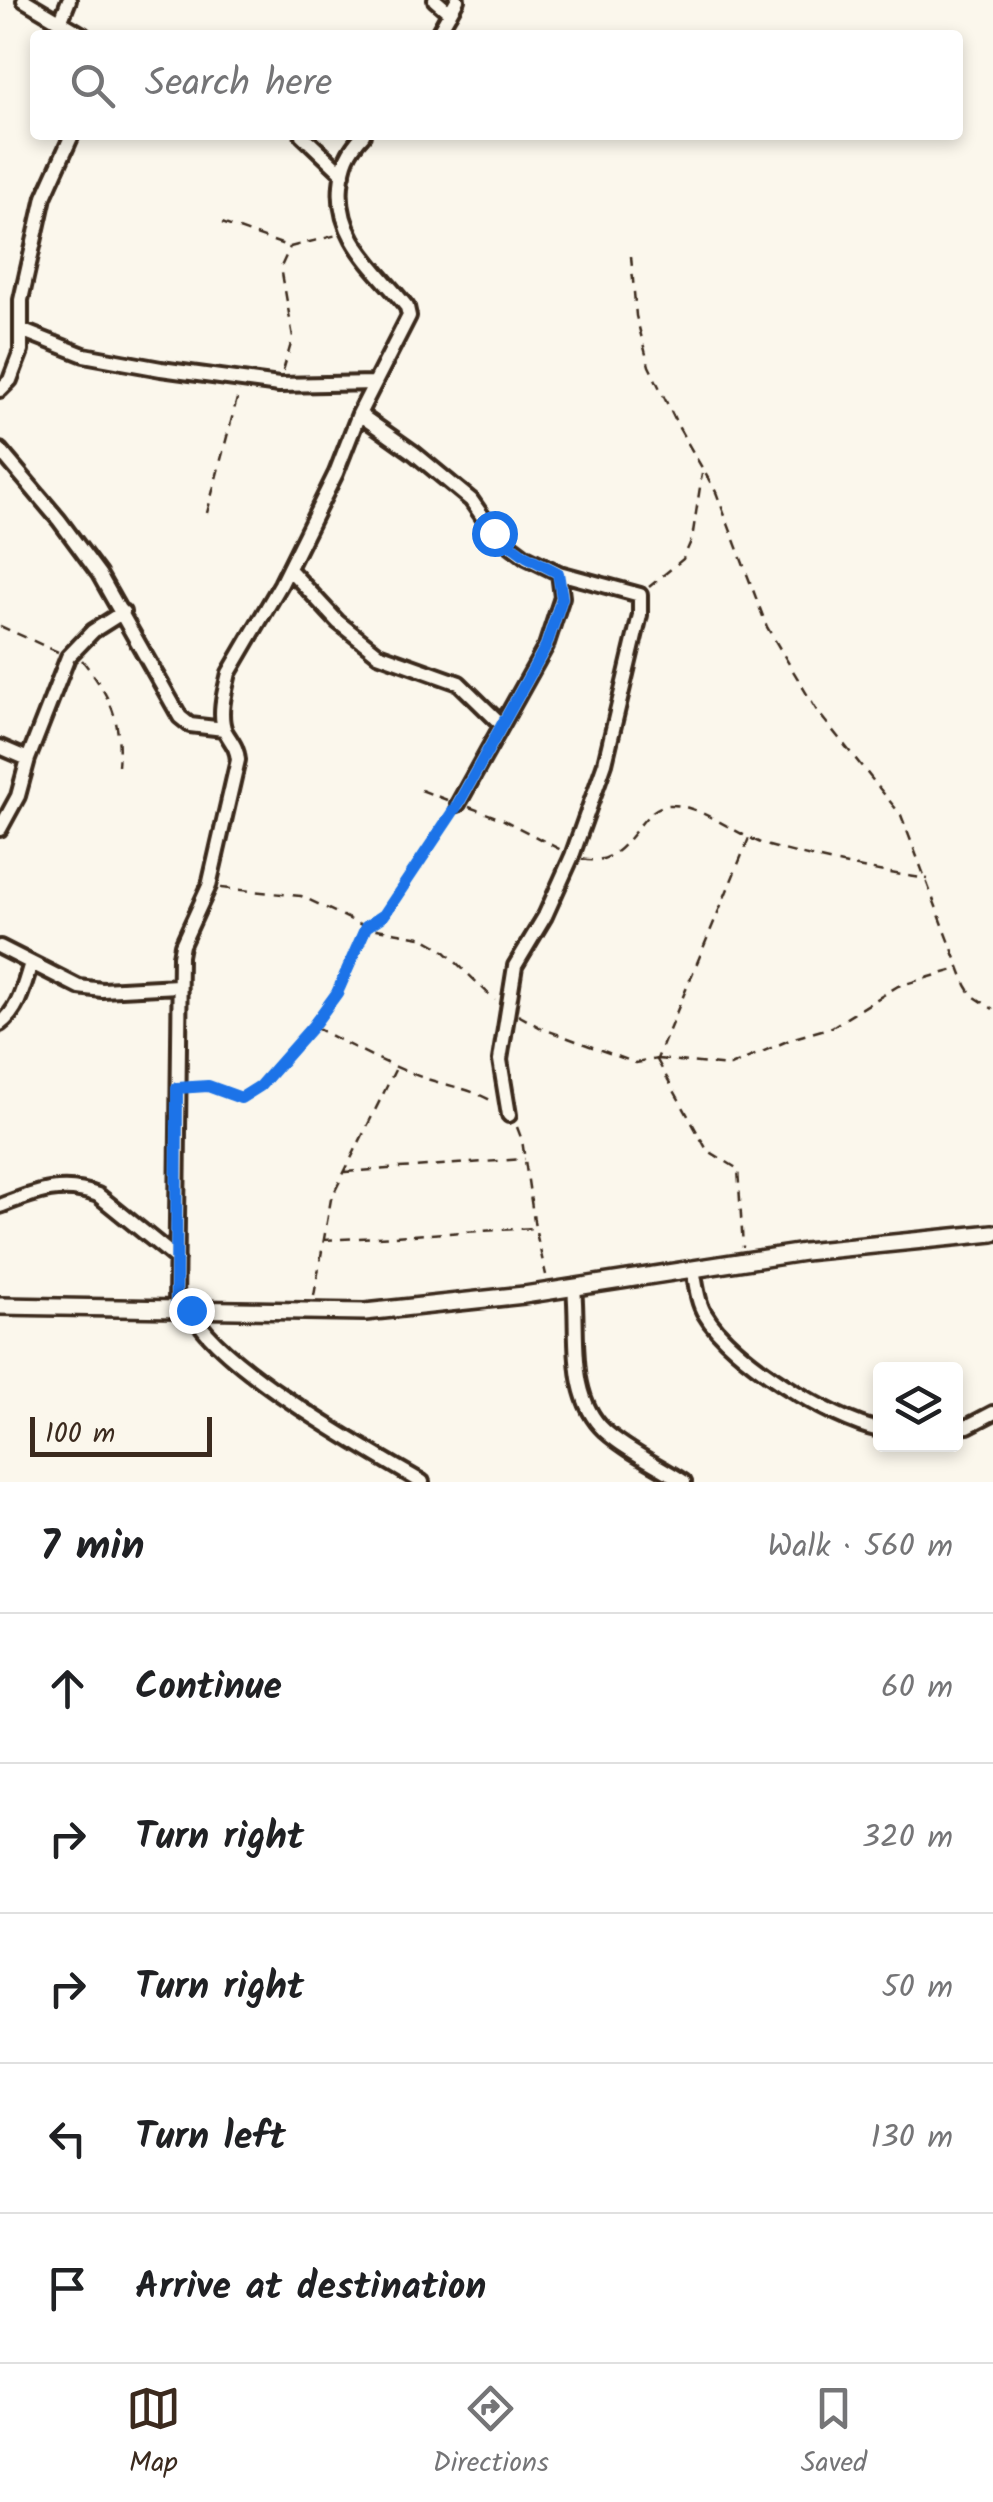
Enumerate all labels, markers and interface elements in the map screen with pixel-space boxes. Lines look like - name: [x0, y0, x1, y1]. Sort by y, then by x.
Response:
- search box: [30, 30, 963, 140]
- text: Search here: [145, 55, 332, 115]
- icon: search: [65, 58, 120, 113]
- route start: [472, 511, 518, 557]
- route end: [169, 1288, 215, 1334]
- map controls: [873, 1362, 963, 1452]
- button: layers: [873, 1362, 963, 1452]
- scale bar: [30, 1412, 212, 1456]
- text: 100 m: [45, 1412, 115, 1457]
- text: 7 min: [40, 1514, 145, 1581]
- text: Walk · 560 m: [768, 1522, 953, 1573]
- text: Continue: [135, 1658, 282, 1718]
- icon: ahead: [40, 1661, 95, 1716]
- text: 60 m: [881, 1663, 953, 1714]
- text: Turn right: [135, 1808, 304, 1868]
- icon: right: [40, 1811, 95, 1866]
- text: 320 m: [862, 1813, 953, 1864]
- text: Turn right: [135, 1958, 304, 2018]
- icon: right: [40, 1961, 95, 2016]
- text: 50 m: [882, 1963, 953, 2014]
- text: Turn left: [135, 2108, 286, 2168]
- icon: left: [40, 2111, 95, 2166]
- text: 130 m: [870, 2113, 953, 2164]
- text: Arrive at destination: [135, 2258, 486, 2318]
- icon: arrive: [40, 2261, 95, 2316]
- tab: Map: [126, 2381, 181, 2486]
- tab: Directions: [433, 2381, 549, 2486]
- tab: Saved: [801, 2381, 867, 2486]

